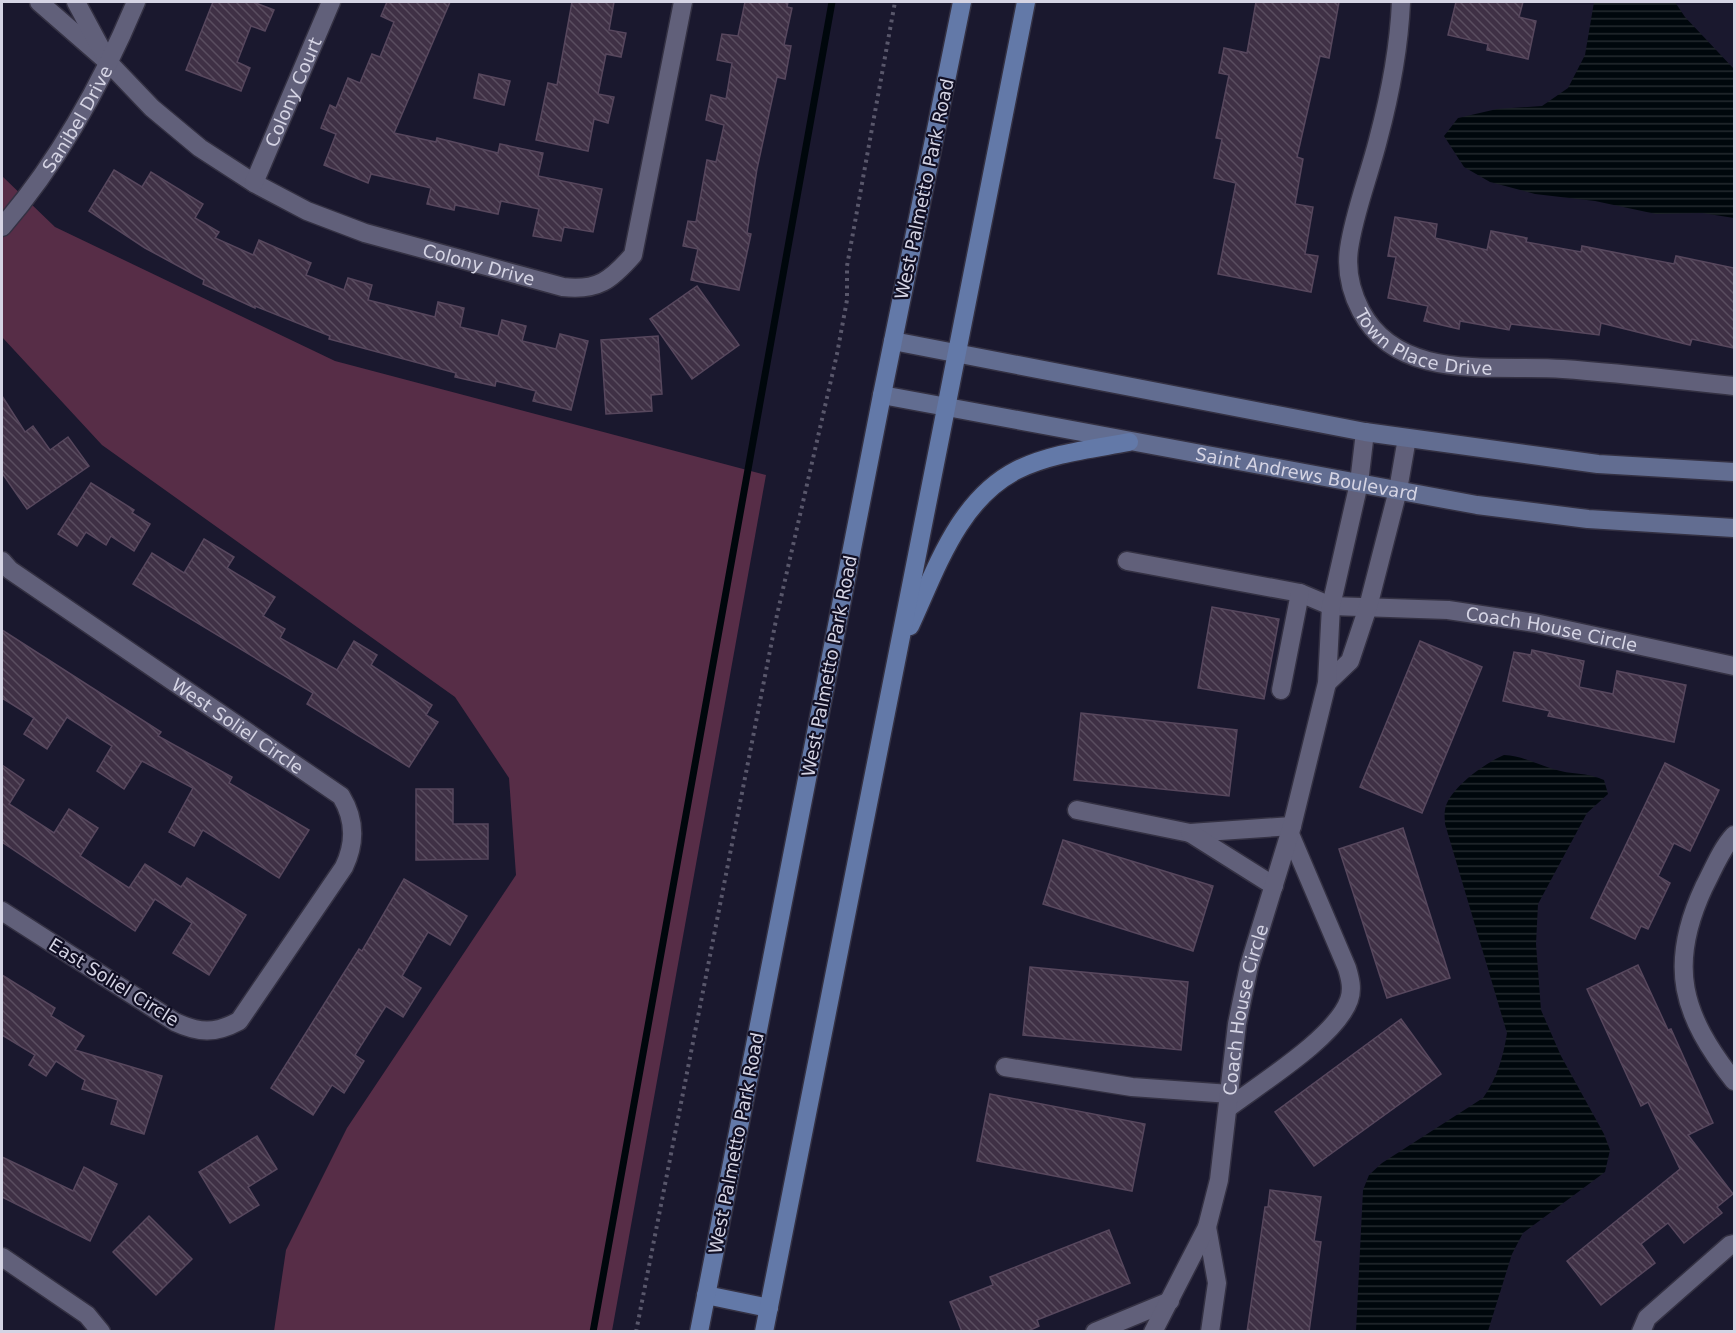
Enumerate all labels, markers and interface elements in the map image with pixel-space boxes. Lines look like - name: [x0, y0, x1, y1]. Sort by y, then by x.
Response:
- street label: Colony Court: [260, 34, 325, 150]
- street label: Sanibel Drive: [37, 62, 116, 176]
- street label: West Palmetto Park Road: [890, 77, 958, 301]
- street label: Colony Drive: [420, 239, 537, 289]
- street label: Town Place Drive: [1351, 304, 1493, 378]
- street label: Saint Andrews Boulevard: [1194, 443, 1420, 504]
- street label: West Palmetto Park Road: [797, 553, 861, 779]
- street label: Coach House Circle: [1464, 602, 1640, 655]
- street label: West Soliel Circle: [168, 673, 308, 778]
- street label: Coach House Circle: [1218, 921, 1272, 1097]
- street label: East Soliel Circle: [45, 934, 183, 1030]
- street label: West Palmetto Park Road: [704, 1030, 768, 1256]

